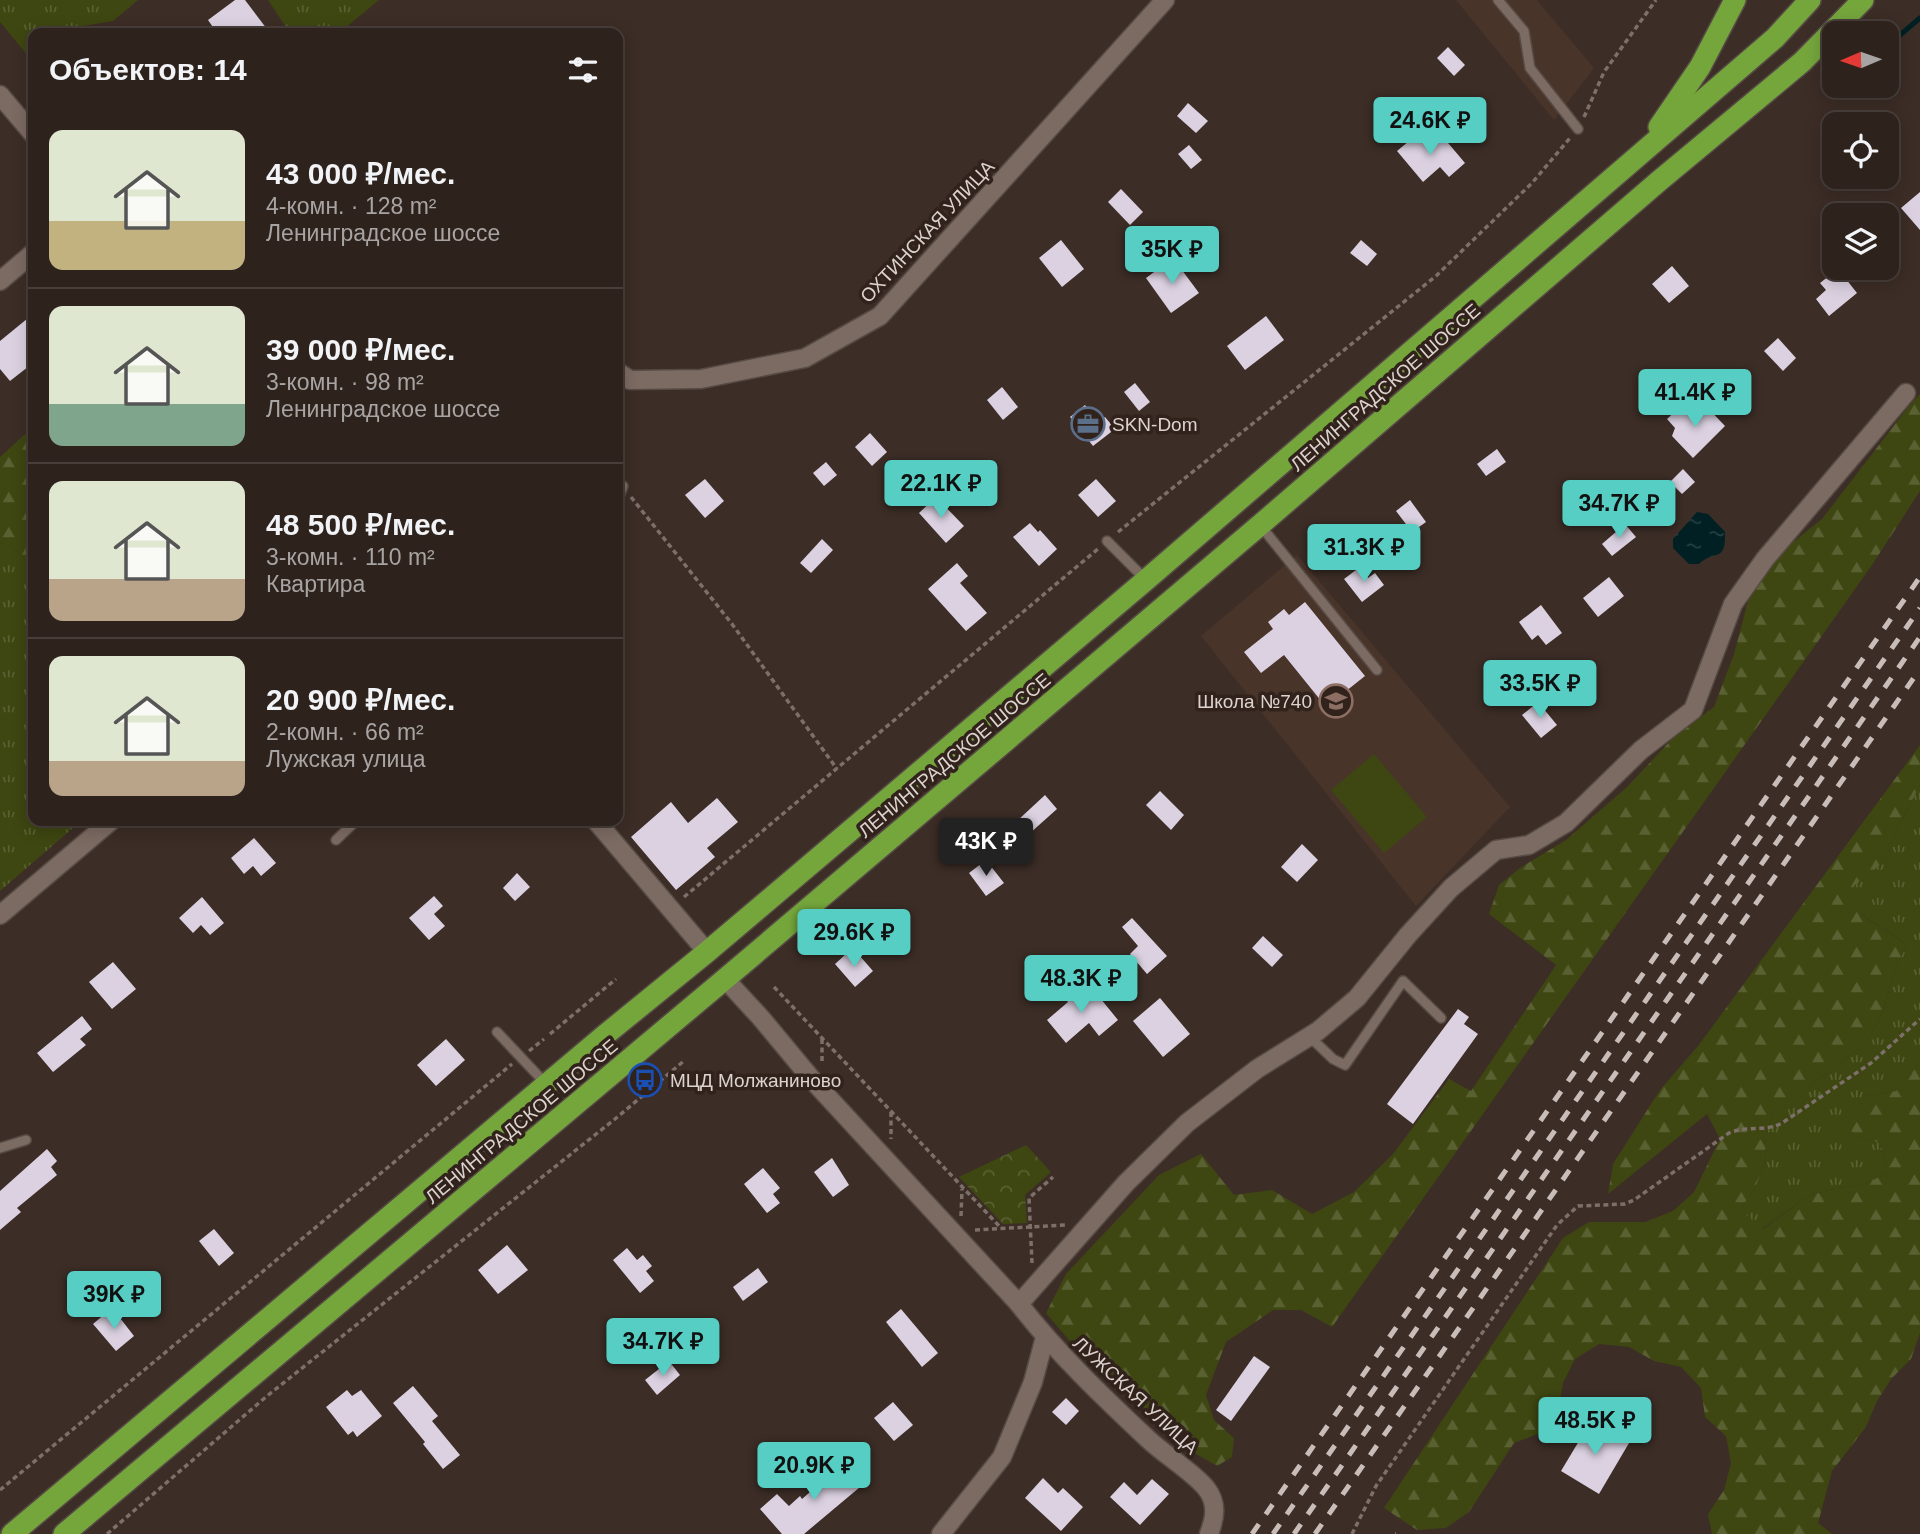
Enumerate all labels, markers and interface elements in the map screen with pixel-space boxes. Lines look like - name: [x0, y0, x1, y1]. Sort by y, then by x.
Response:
- north arrow: [1822, 21, 1899, 98]
- map controls: [1822, 21, 1899, 280]
- icon: filters: [564, 51, 602, 89]
- text: Объектов: 14: [49, 53, 247, 86]
- pin: 24.6K ₽: [1365, 97, 1495, 157]
- text: 24.6K ₽: [1389, 107, 1471, 133]
- button: locate: [1822, 112, 1899, 189]
- street label: ОХТИНСКАЯ УЛИЦА: [856, 156, 999, 307]
- text: 43 000 ₽/мес.: [266, 157, 455, 190]
- icon: home: [105, 158, 189, 242]
- text: 4-комн. · 128 m²: [266, 193, 437, 219]
- button: layers: [1822, 203, 1899, 280]
- text: Ленинградское шоссе: [266, 220, 500, 246]
- pin: 35K ₽: [1123, 226, 1221, 286]
- text: 35K ₽: [1141, 236, 1203, 262]
- street label: ЛЕНИНГРАДСКОЕ ШОССЕ: [1286, 300, 1484, 475]
- text: 39 000 ₽/мес.: [266, 333, 455, 366]
- icon: home: [105, 334, 189, 418]
- text: 3-комн. · 98 m²: [266, 369, 424, 395]
- pin: 41.4K ₽: [1630, 370, 1760, 429]
- text: 41.4K ₽: [1654, 379, 1736, 405]
- text: Ленинградское шоссе: [266, 396, 500, 422]
- office icon: SKN-Dom: [1069, 405, 1107, 443]
- place label: SKN-Dom: [1112, 414, 1198, 435]
- pin: 22.1K ₽: [876, 461, 1006, 520]
- text: 22.1K ₽: [900, 470, 982, 496]
- pin: 34.7K ₽: [1554, 480, 1684, 540]
- text: 34.7K ₽: [1578, 490, 1660, 516]
- text: 48 500 ₽/мес.: [266, 508, 455, 541]
- icon: home: [105, 509, 189, 593]
- pin: 31.3K ₽: [1299, 524, 1429, 584]
- text: 31.3K ₽: [1323, 534, 1405, 560]
- text: 3-комн. · 110 m²: [266, 544, 435, 570]
- text: Квартира: [266, 571, 365, 597]
- pin: 33.5K ₽: [1475, 660, 1605, 720]
- street label: ЛЕНИНГРАДСКОЕ ШОССЕ: [854, 669, 1054, 842]
- text: 33.5K ₽: [1499, 670, 1581, 696]
- school or university icon: Школа №740: [1317, 682, 1355, 720]
- text: 20 900 ₽/мес.: [266, 683, 455, 716]
- icon: home: [105, 684, 189, 768]
- place label: Школа №740: [1197, 691, 1312, 712]
- text: 2-комн. · 66 m²: [266, 719, 424, 745]
- text: Лужская улица: [266, 746, 425, 772]
- pin: 43K ₽: [937, 818, 1035, 878]
- text: 43K ₽: [955, 828, 1017, 854]
- pin: 29.6K ₽: [789, 909, 919, 969]
- text: 29.6K ₽: [813, 919, 895, 945]
- pin: 48.3K ₽: [1016, 956, 1146, 1015]
- text: 48.3K ₽: [1040, 965, 1122, 991]
- street label: ЛЕНИНГРАДСКОЕ ШОССЕ: [421, 1035, 621, 1208]
- bus stop icon: МЦД Молжаниново: [626, 1061, 664, 1099]
- place label: МЦД Молжаниново: [670, 1070, 841, 1091]
- pin: 39K ₽: [65, 1272, 163, 1331]
- text: 39K ₽: [83, 1281, 145, 1307]
- pin: 34.7K ₽: [598, 1318, 728, 1378]
- text: 34.7K ₽: [622, 1328, 704, 1354]
- street label: ЛУЖСКАЯ УЛИЦА: [1069, 1332, 1203, 1459]
- pin: 48.5K ₽: [1530, 1398, 1660, 1457]
- text: 48.5K ₽: [1554, 1407, 1636, 1433]
- pin: 20.9K ₽: [749, 1442, 879, 1502]
- text: 20.9K ₽: [773, 1452, 855, 1478]

